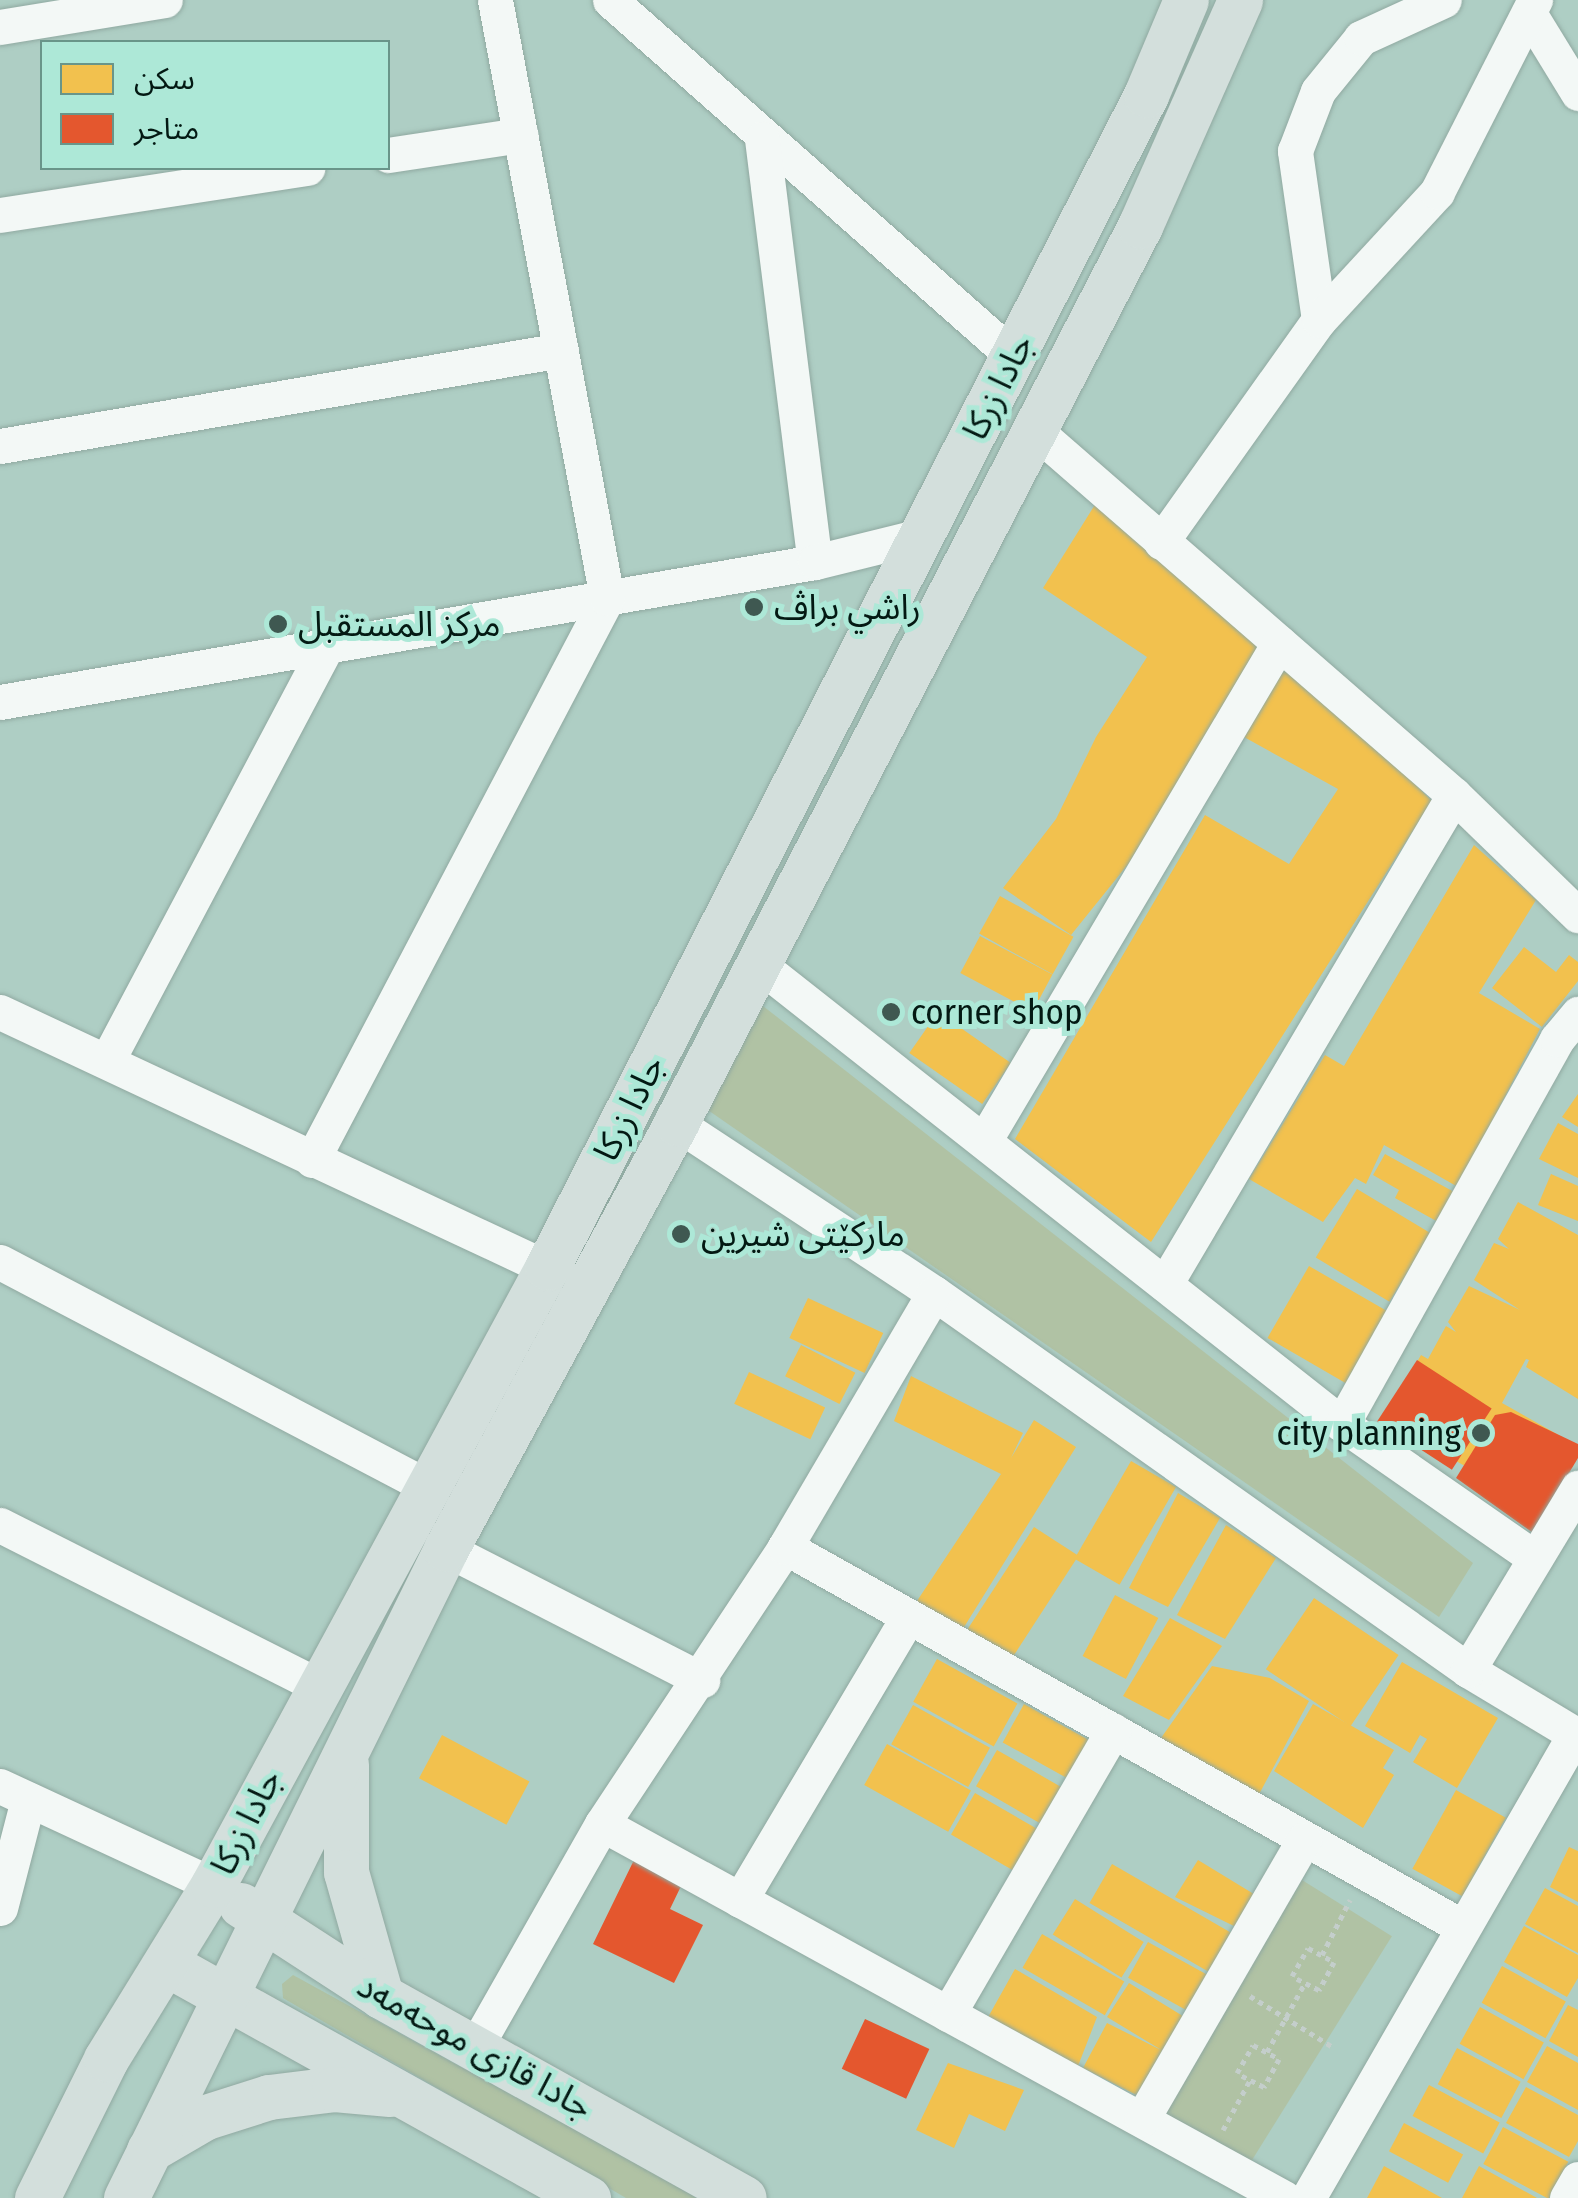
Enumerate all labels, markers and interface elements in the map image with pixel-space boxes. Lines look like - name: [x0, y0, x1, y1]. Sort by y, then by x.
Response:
- legend: [40, 40, 390, 170]
- text: سكن: [134, 61, 195, 97]
- text: متاجر: [134, 111, 199, 147]
- street label: جادا زرکا: [954, 327, 1042, 447]
- place label: راشي براڤ: [774, 586, 921, 628]
- marker: راشي براڤ: [743, 596, 765, 618]
- place label: مركز المستقبل: [298, 603, 501, 645]
- marker: مركز المستقبل: [267, 613, 289, 635]
- place label: corner shop: [911, 991, 1083, 1033]
- marker: corner shop: [880, 1001, 902, 1023]
- street label: جادا زرکا: [585, 1048, 673, 1168]
- place label: مارکێتی شیرین: [701, 1213, 905, 1255]
- marker: مارکێتی شیرین: [670, 1223, 692, 1245]
- place label: city planning: [1277, 1412, 1461, 1454]
- marker: city planning: [1470, 1422, 1492, 1444]
- street label: جادا زرکا: [202, 1762, 290, 1882]
- street label: جادا قازی موحەمەد: [350, 1964, 600, 2128]

